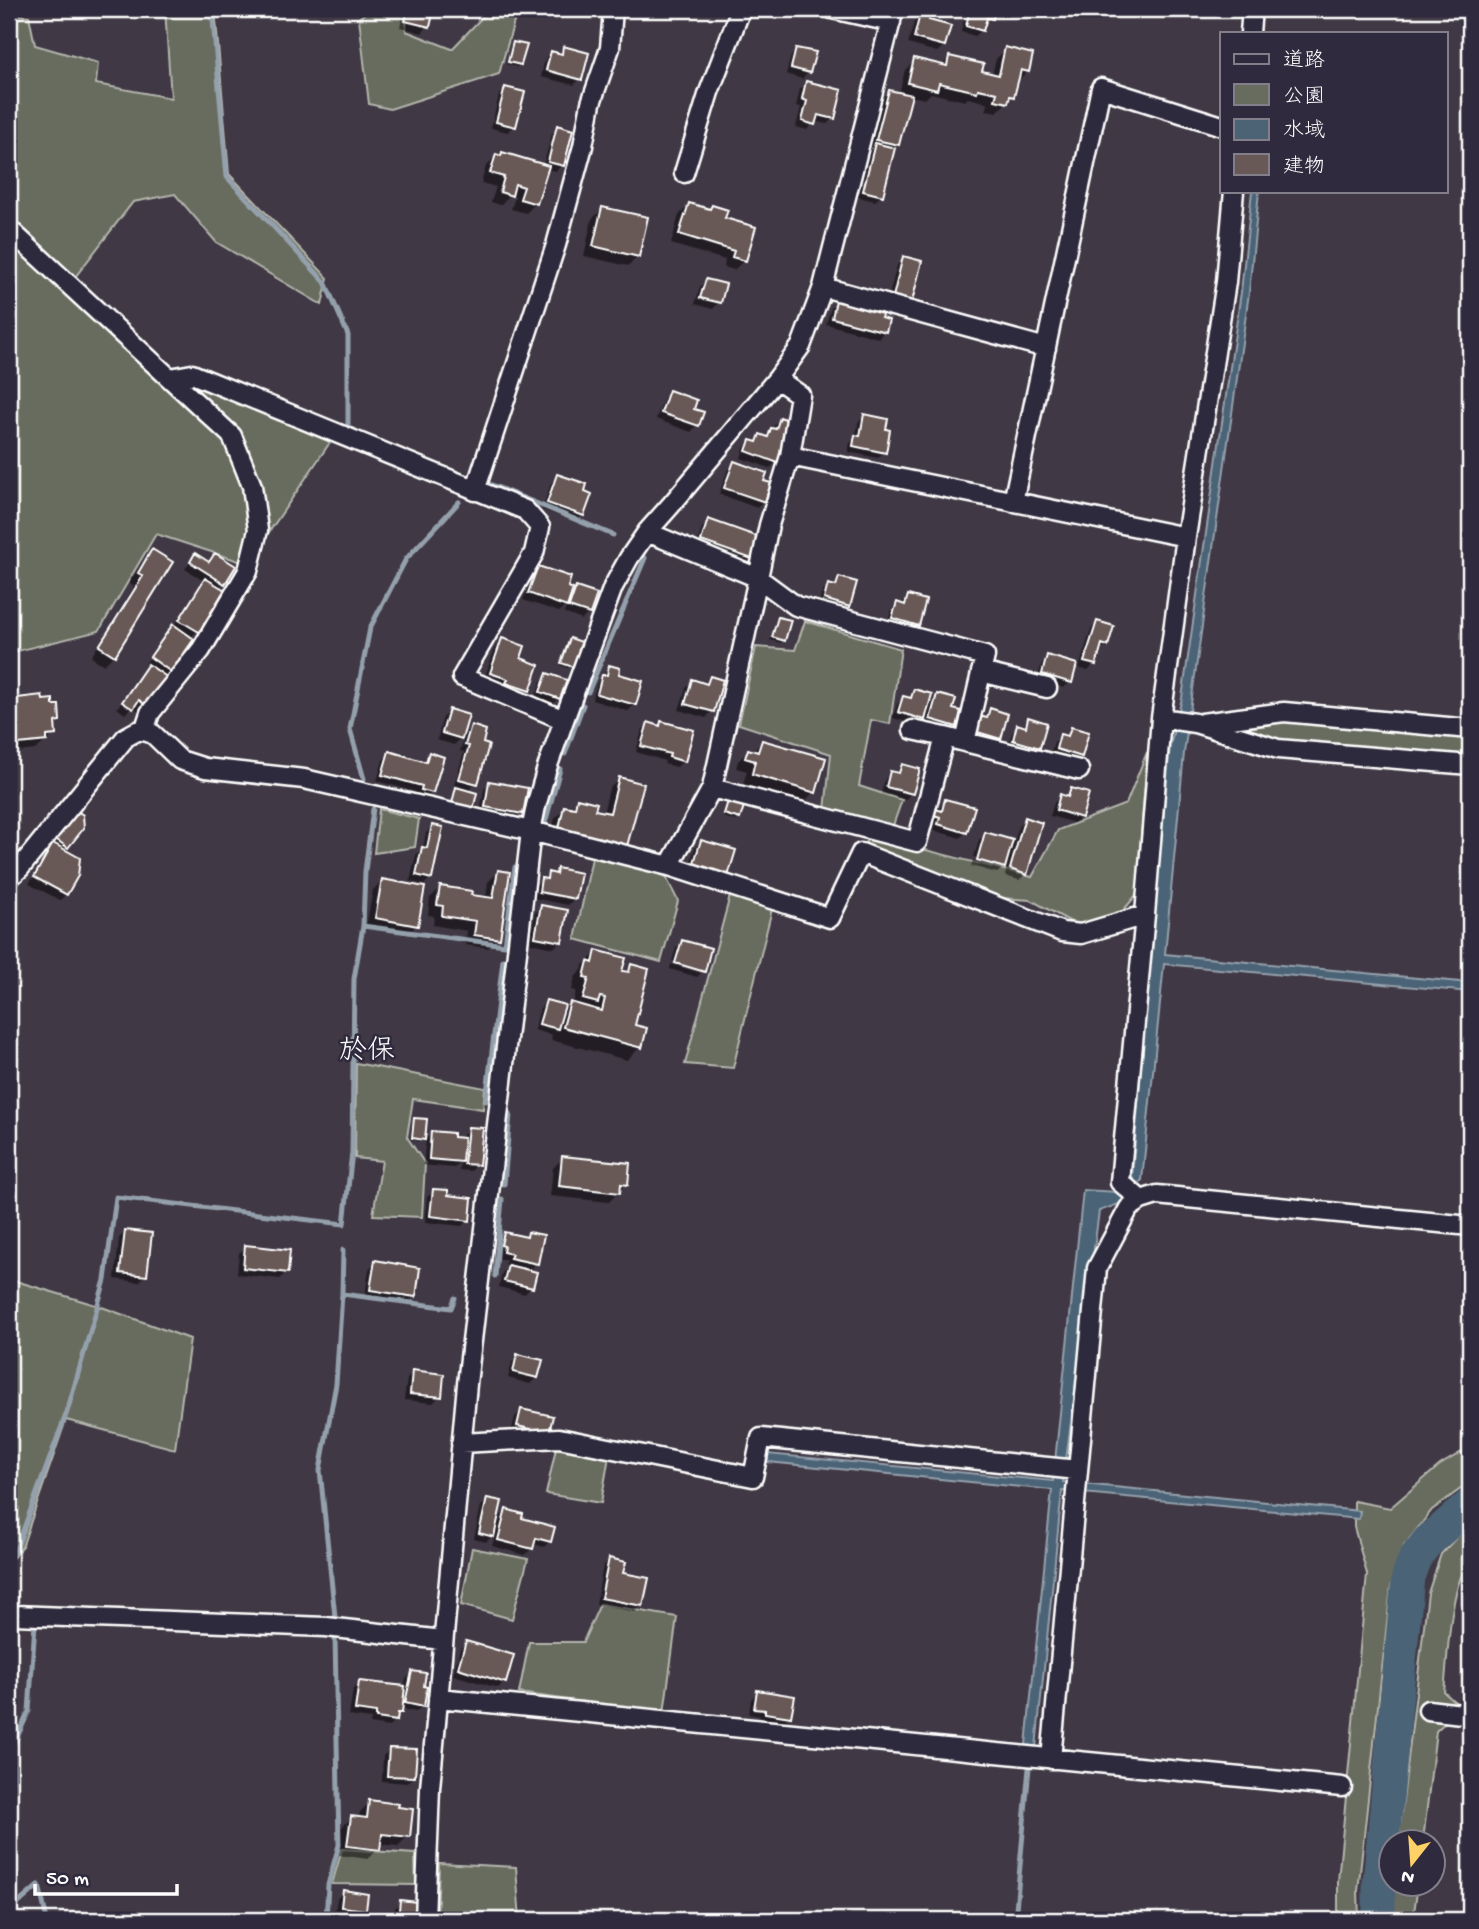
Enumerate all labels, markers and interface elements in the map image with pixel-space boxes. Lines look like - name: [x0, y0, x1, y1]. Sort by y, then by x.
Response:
- legend: [1220, 32, 1448, 192]
- text: 道路: [1283, 49, 1325, 75]
- text: 公園: [1283, 86, 1325, 111]
- text: 水域: [1283, 119, 1325, 145]
- text: 建物: [1283, 155, 1325, 181]
- district label: 於保: [339, 1035, 395, 1069]
- north arrow: [1378, 1828, 1448, 1898]
- scale bar: [35, 1852, 177, 1896]
- text: N: [1399, 1863, 1417, 1889]
- text: 50 m: [46, 1868, 89, 1893]

